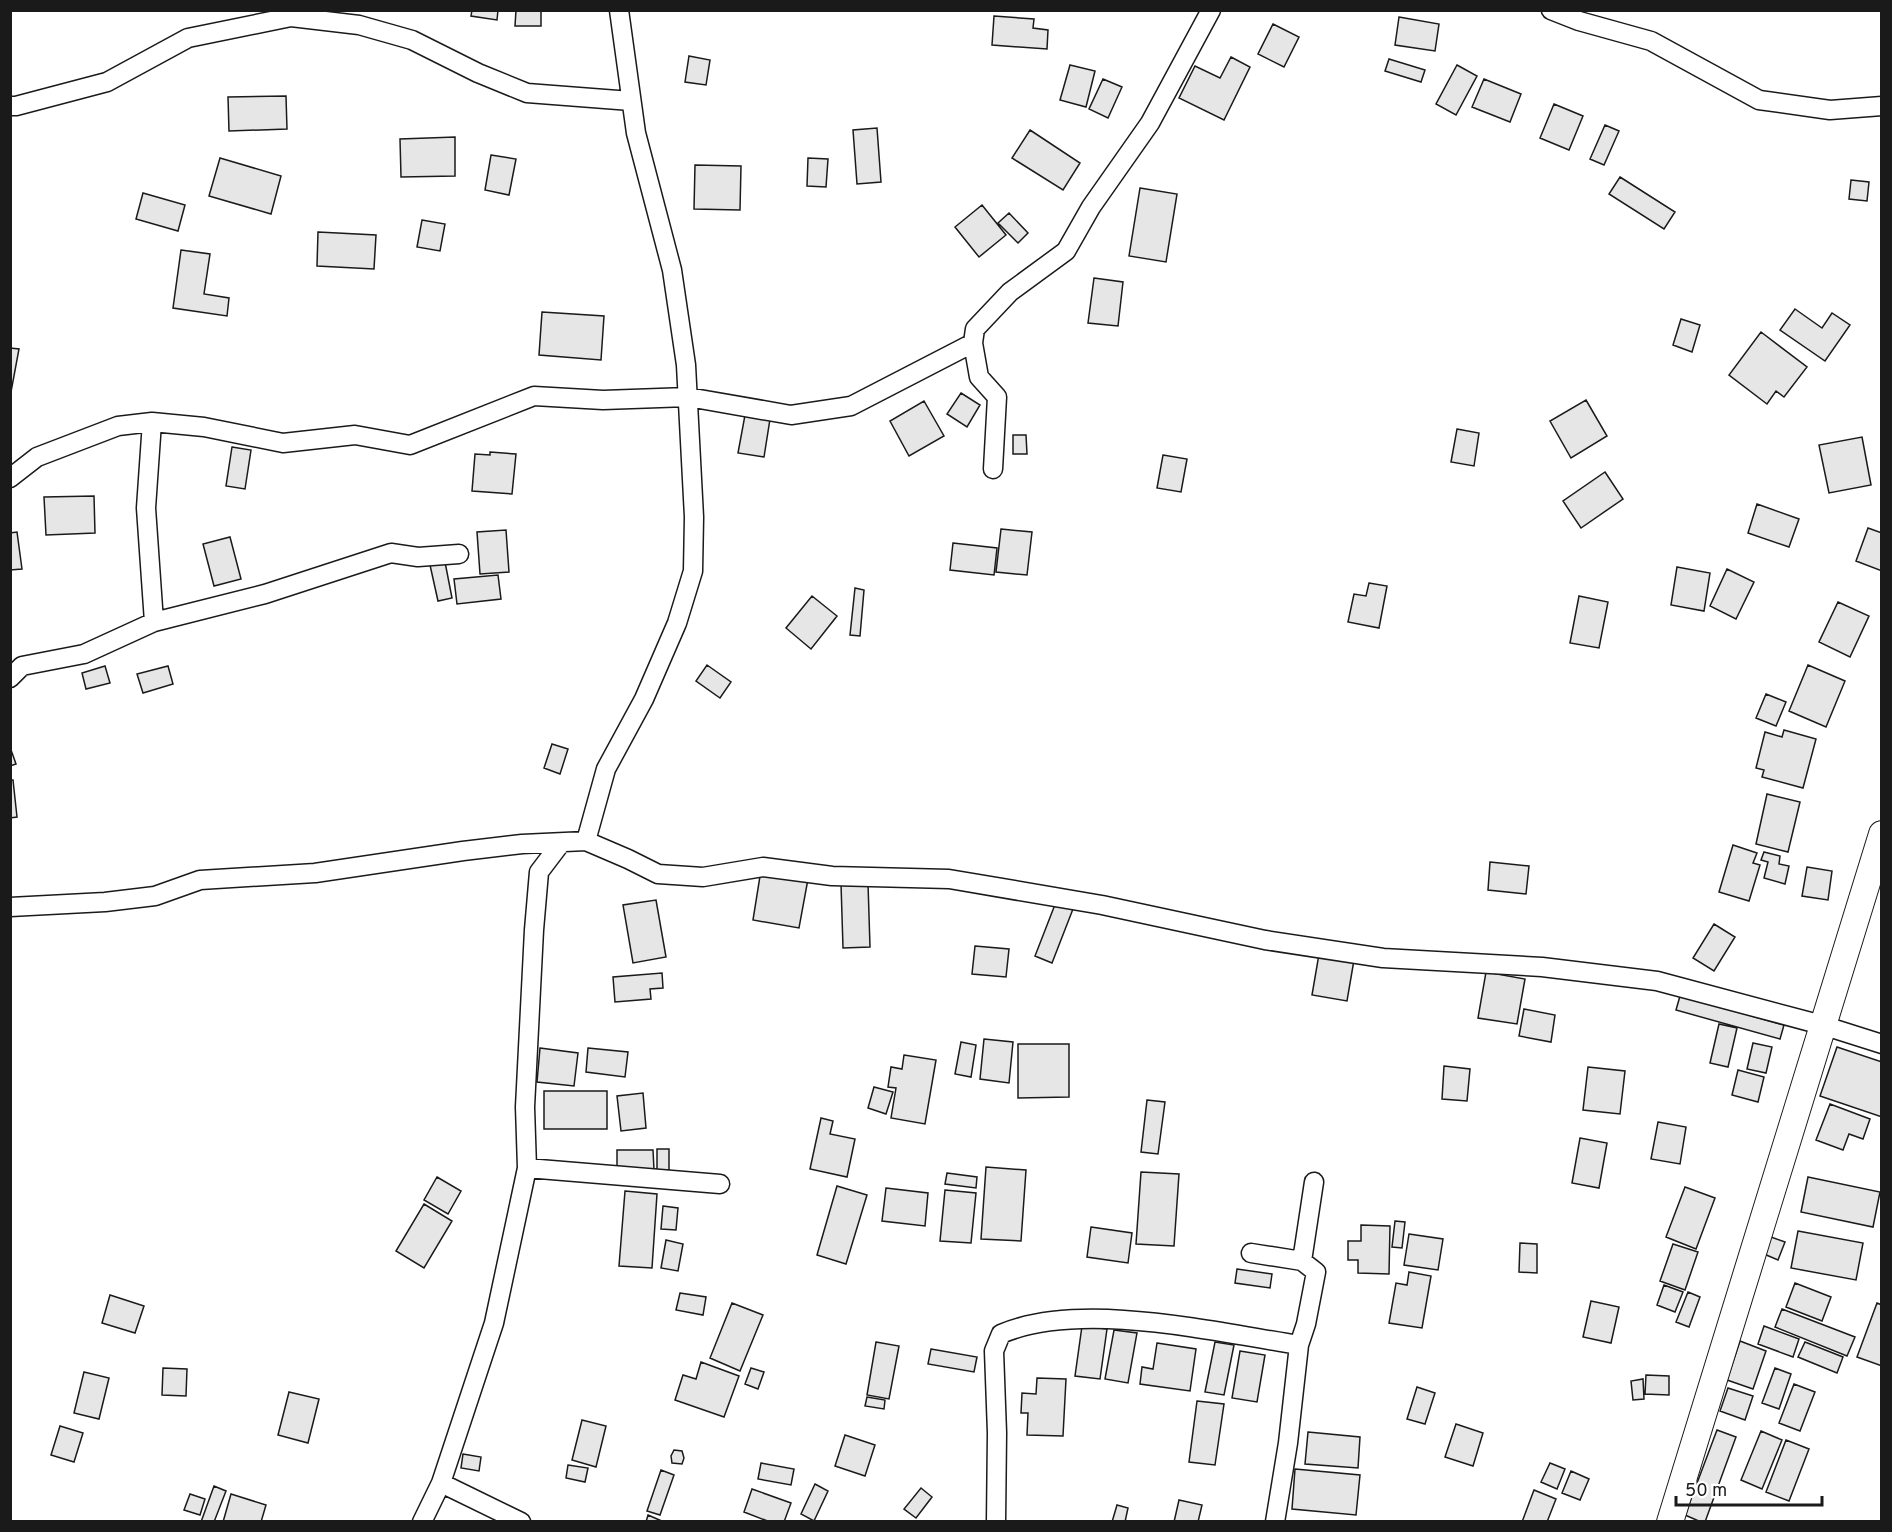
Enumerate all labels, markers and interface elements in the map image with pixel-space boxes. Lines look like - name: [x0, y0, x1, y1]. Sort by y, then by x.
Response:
- scale bar: [1676, 1469, 1822, 1507]
- text: 50 m: [1685, 1480, 1727, 1503]

